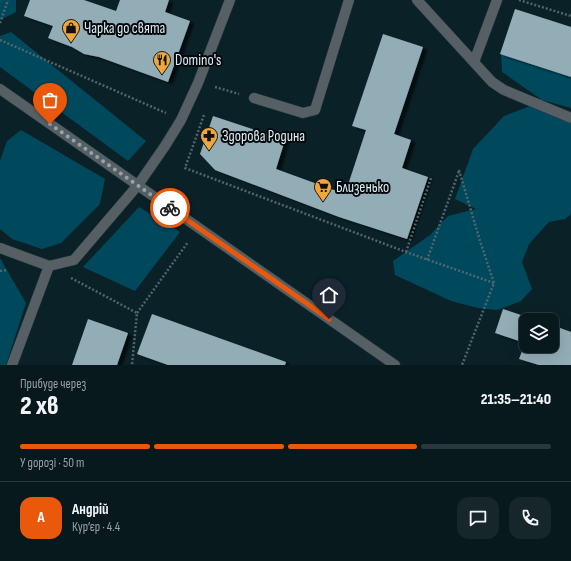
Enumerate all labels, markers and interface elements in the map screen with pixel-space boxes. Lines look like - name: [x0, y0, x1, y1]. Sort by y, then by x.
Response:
- shop icon: Чарка до свята: [61, 18, 81, 43]
- place label: Чарка до свята: [84, 19, 166, 38]
- restaurant icon: Domino's: [152, 50, 172, 75]
- place label: Domino's: [175, 51, 221, 70]
- pin: [33, 83, 67, 124]
- icon: bag: [39, 89, 61, 111]
- pharmacy icon: Здорова Родина: [199, 126, 219, 151]
- place label: Здорова Родина: [222, 127, 305, 146]
- supermarket icon: Близенько: [313, 177, 333, 202]
- place label: Близенько: [336, 178, 389, 197]
- courier: [150, 188, 190, 228]
- icon: bike: [159, 197, 181, 219]
- pin: [312, 278, 346, 319]
- icon: home: [318, 284, 340, 306]
- map controls: [519, 313, 559, 353]
- button: layers: [519, 313, 559, 353]
- text: Прибуде через: [20, 376, 86, 392]
- text: 21:35–21:40: [481, 390, 551, 409]
- text: 2 хв: [20, 391, 59, 422]
- text: У дорозі · 50 m: [20, 455, 84, 471]
- button: chat: [457, 497, 499, 539]
- button: phone: [509, 497, 551, 539]
- text: Андрій: [72, 500, 108, 519]
- text: А: [37, 508, 45, 527]
- text: Кур’єр · 4.4: [72, 519, 120, 535]

